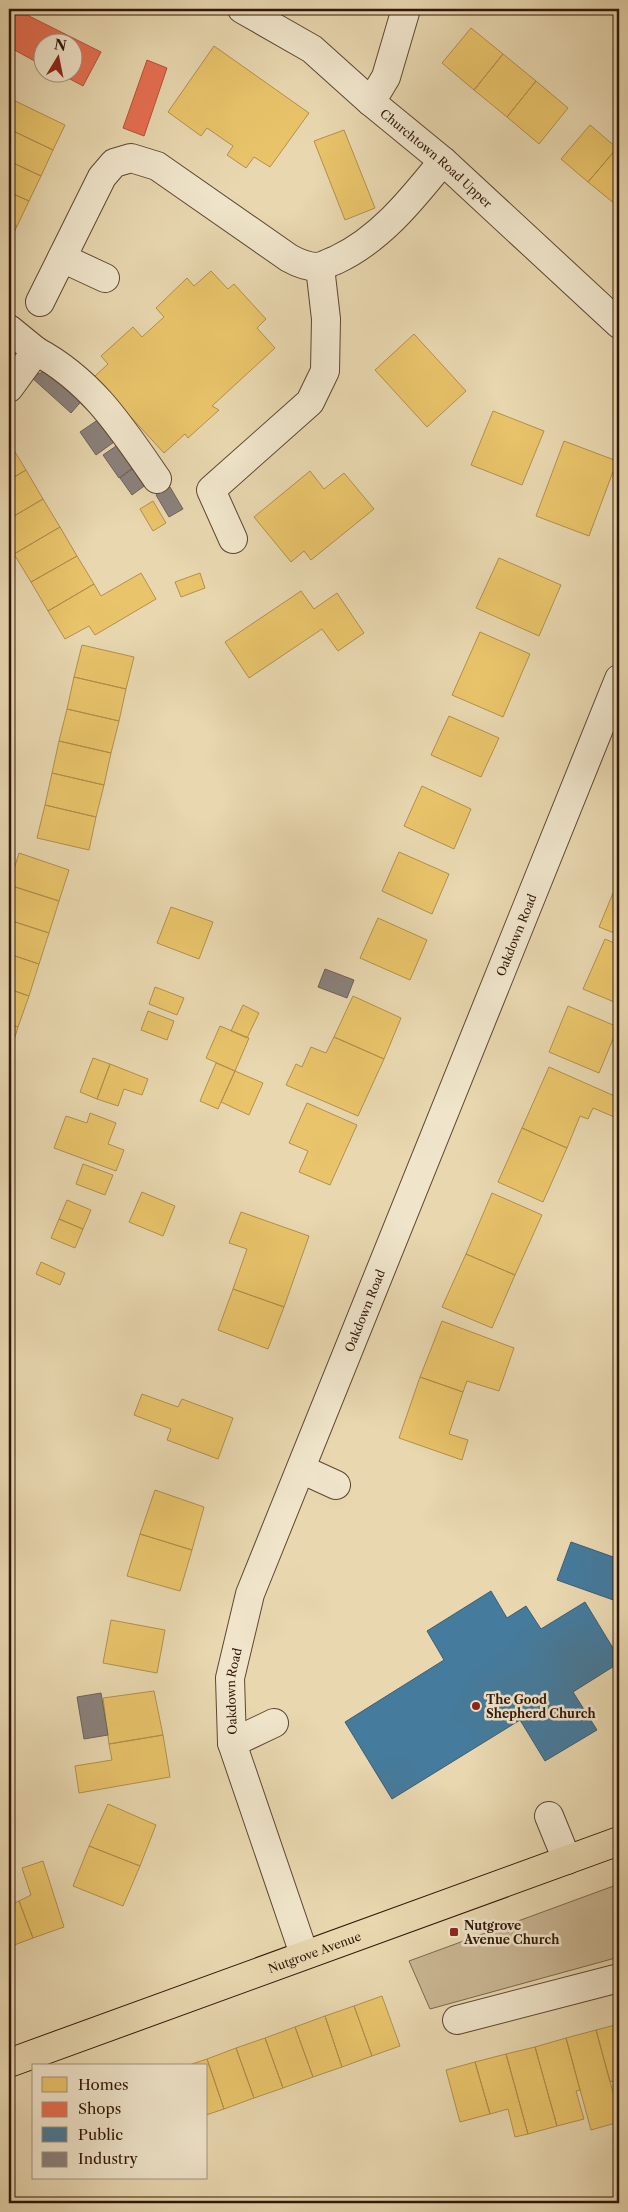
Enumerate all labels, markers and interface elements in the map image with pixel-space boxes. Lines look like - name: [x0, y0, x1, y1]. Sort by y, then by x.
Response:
- north arrow: [32, 32, 82, 82]
- text: N: [53, 35, 68, 55]
- street label: Churchtown Road Upper: [377, 105, 496, 210]
- street label: Oakdown Road: [492, 891, 539, 978]
- street label: Oakdown Road: [341, 1266, 388, 1354]
- street label: Oakdown Road: [222, 1646, 245, 1735]
- place label: The Good Shepherd Church: [486, 1692, 596, 1721]
- marker: The Good Shepherd Church: [470, 1700, 482, 1712]
- place label: Nutgrove Avenue Church: [463, 1918, 560, 1947]
- marker: Nutgrove Avenue Church: [448, 1926, 460, 1938]
- street label: Nutgrove Avenue: [266, 1928, 363, 1976]
- legend: [32, 2064, 208, 2180]
- text: Homes: [78, 2075, 129, 2094]
- text: Shops: [78, 2099, 121, 2118]
- text: Public: [78, 2125, 123, 2144]
- text: Industry: [78, 2149, 138, 2168]

